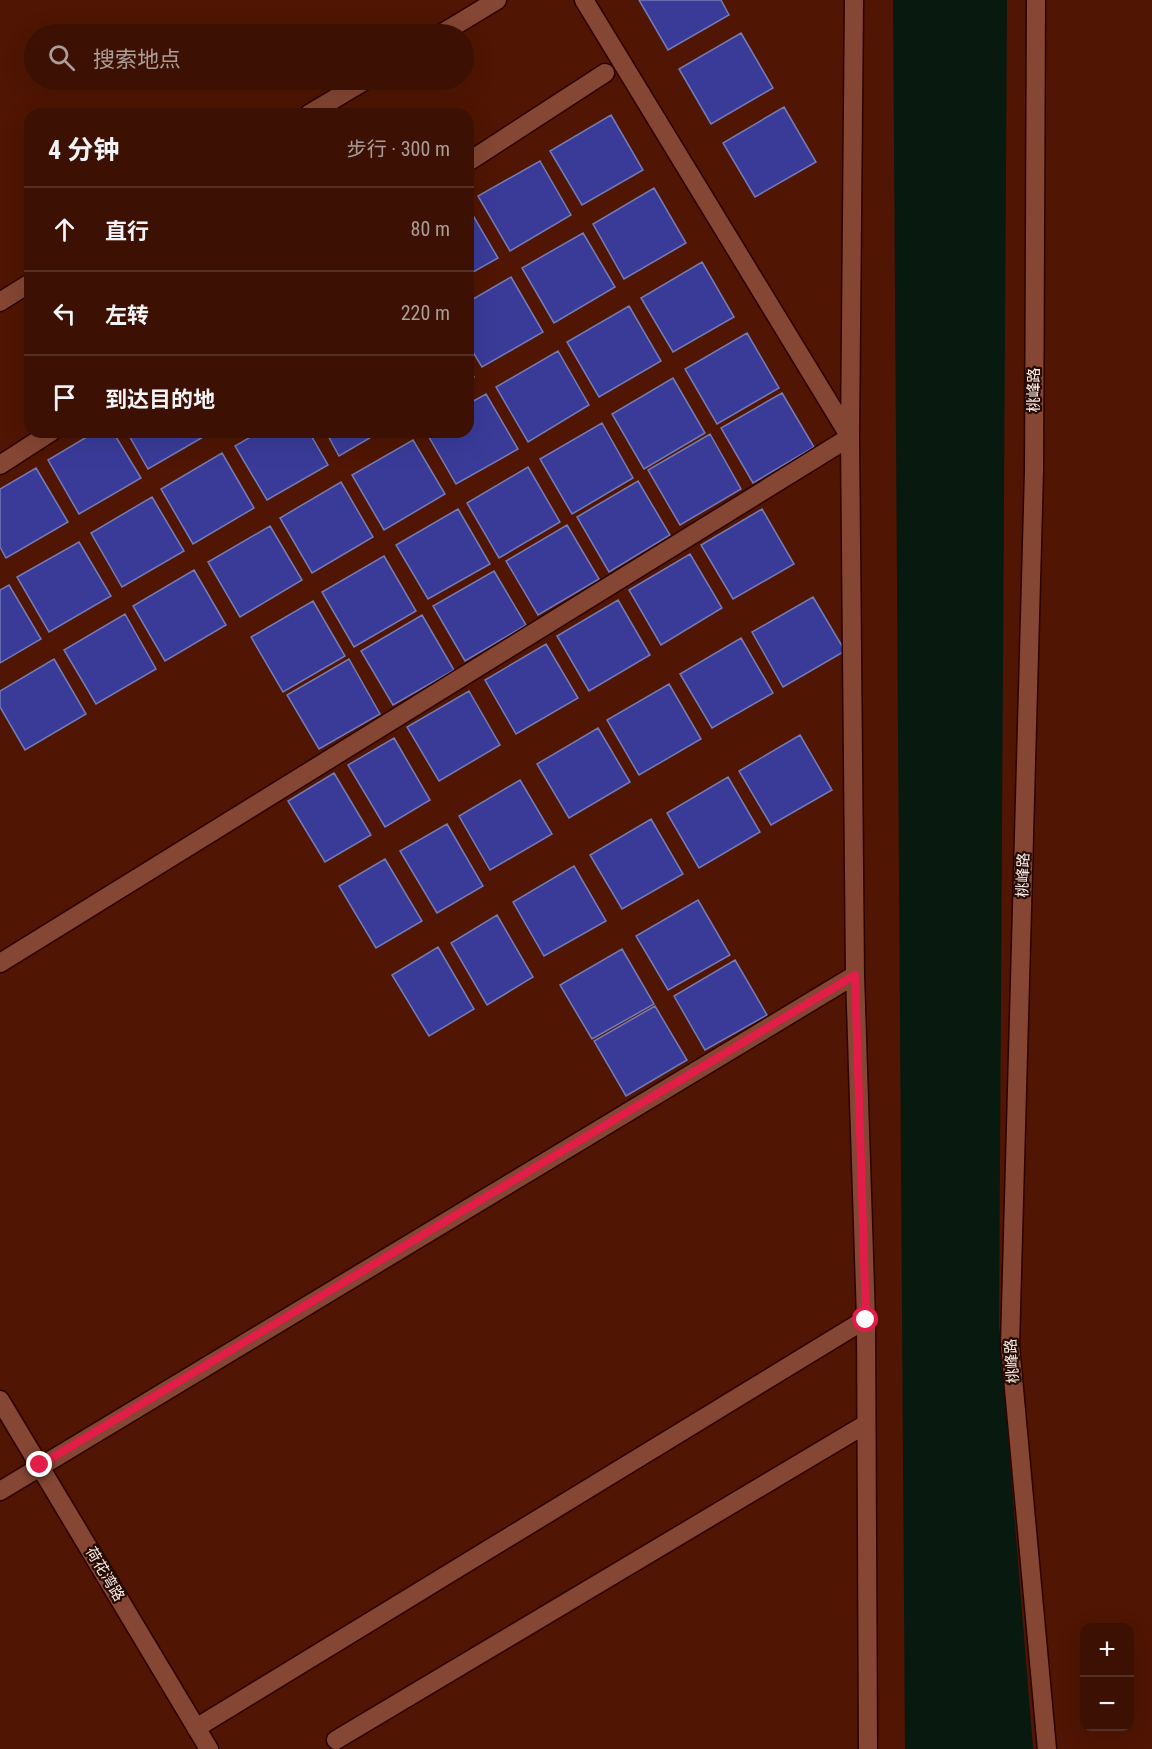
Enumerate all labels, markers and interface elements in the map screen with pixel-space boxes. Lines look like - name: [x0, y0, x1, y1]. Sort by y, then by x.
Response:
- search box: [24, 24, 474, 90]
- icon: search: [45, 41, 78, 74]
- text: 搜索地点: [93, 47, 181, 72]
- text: 4 分钟: [48, 135, 119, 165]
- text: 步行 · 300 m: [347, 137, 450, 161]
- icon: ahead: [48, 213, 81, 246]
- text: 80 m: [411, 217, 450, 241]
- text: 直行: [105, 219, 149, 244]
- icon: left: [48, 297, 81, 330]
- text: 220 m: [401, 301, 450, 325]
- text: 左转: [105, 303, 149, 328]
- street label: 桃峰路: [1025, 367, 1043, 413]
- icon: arrive: [48, 381, 81, 414]
- text: 到达目的地: [105, 387, 215, 412]
- street label: 桃峰路: [1013, 852, 1033, 898]
- route start: [852, 1306, 878, 1332]
- street label: 桃峰路: [1001, 1338, 1023, 1384]
- route end: [26, 1451, 52, 1477]
- street label: 荷花湾路: [82, 1544, 128, 1604]
- map controls: [1080, 1623, 1134, 1731]
- button: +: [1080, 1623, 1134, 1677]
- button: −: [1080, 1677, 1134, 1731]

